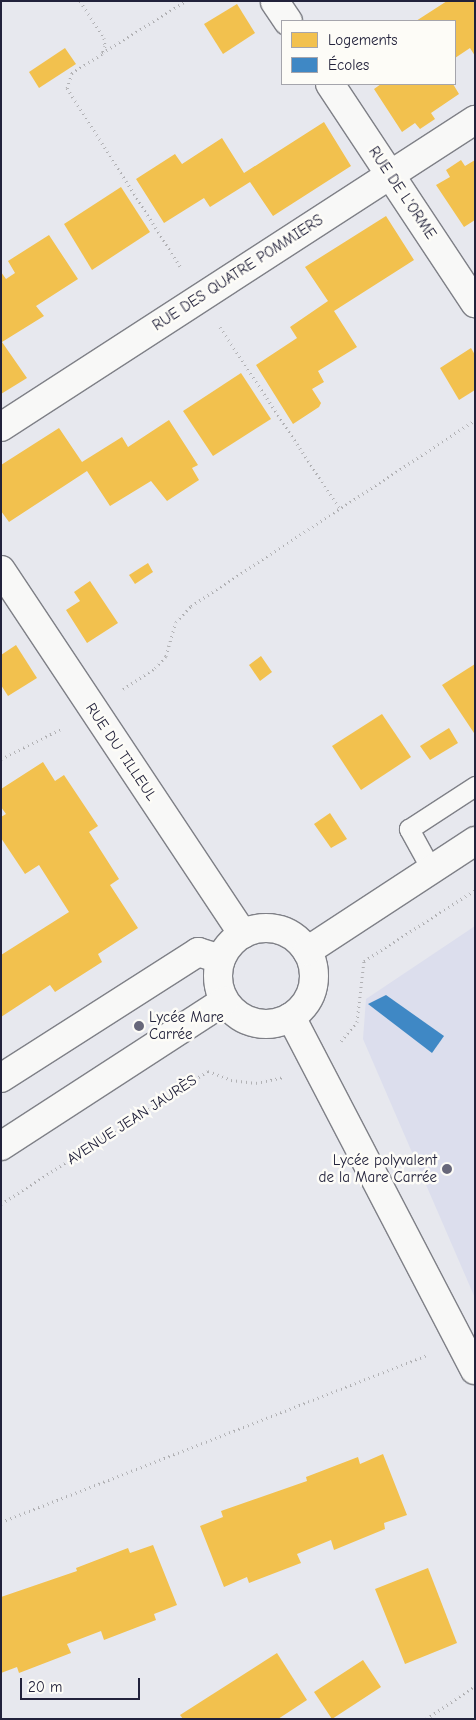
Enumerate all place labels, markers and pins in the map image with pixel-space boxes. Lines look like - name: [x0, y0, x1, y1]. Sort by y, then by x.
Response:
- place label: Lycée Mare Carrée: [149, 1008, 224, 1043]
- marker: Lycée Mare Carrée: [133, 1020, 145, 1032]
- place label: Lycée polyvalent de la Mare Carrée: [319, 1151, 437, 1186]
- marker: Lycée polyvalent de la Mare Carrée: [441, 1163, 453, 1175]

